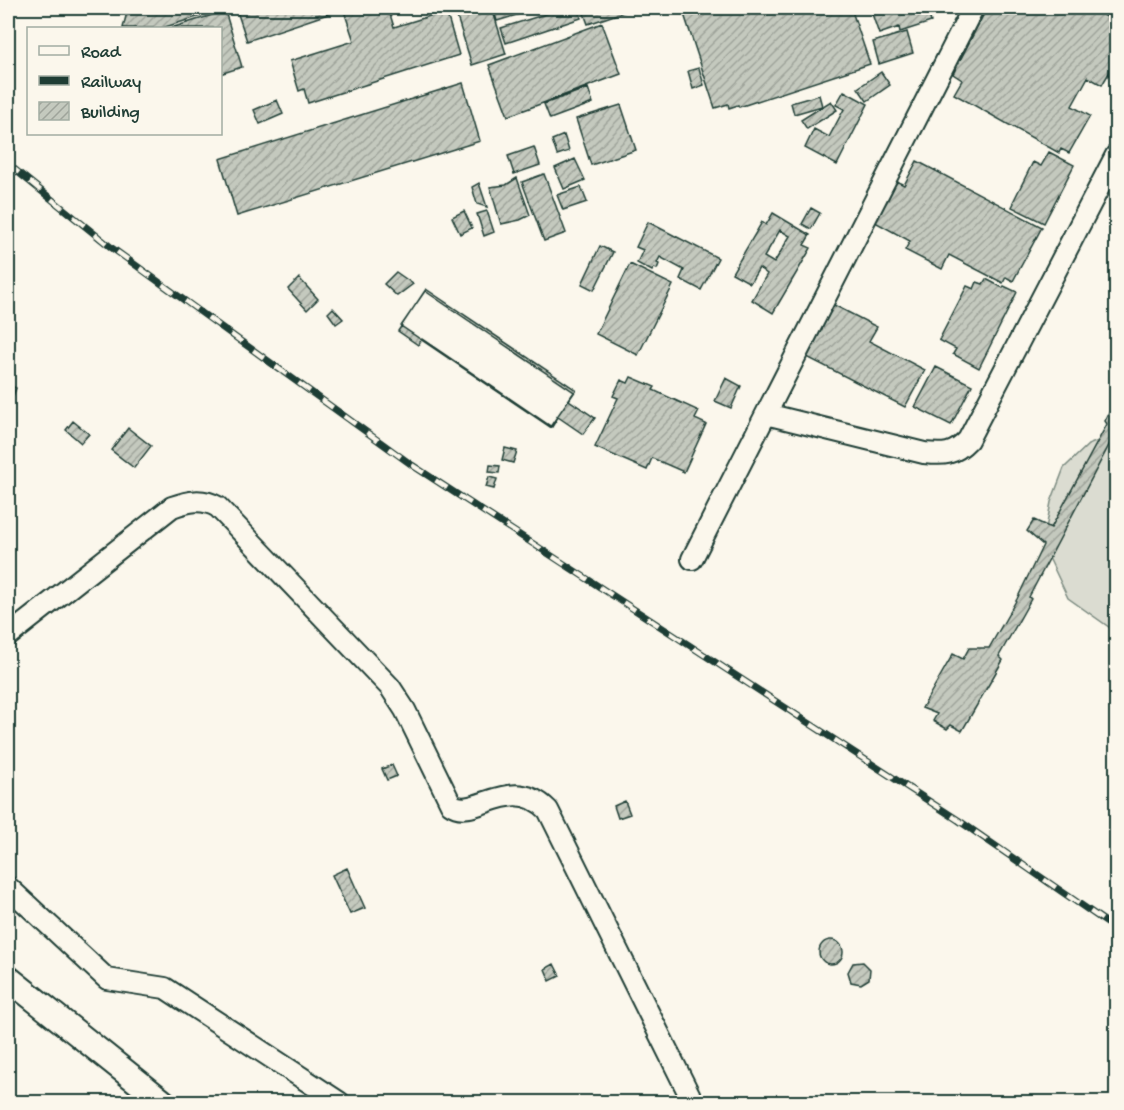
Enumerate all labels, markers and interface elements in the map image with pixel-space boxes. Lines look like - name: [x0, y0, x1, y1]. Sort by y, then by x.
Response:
- legend: [27, 27, 222, 135]
- text: Road: [81, 43, 122, 64]
- text: Railway: [81, 73, 141, 94]
- text: Building: [80, 103, 140, 124]

